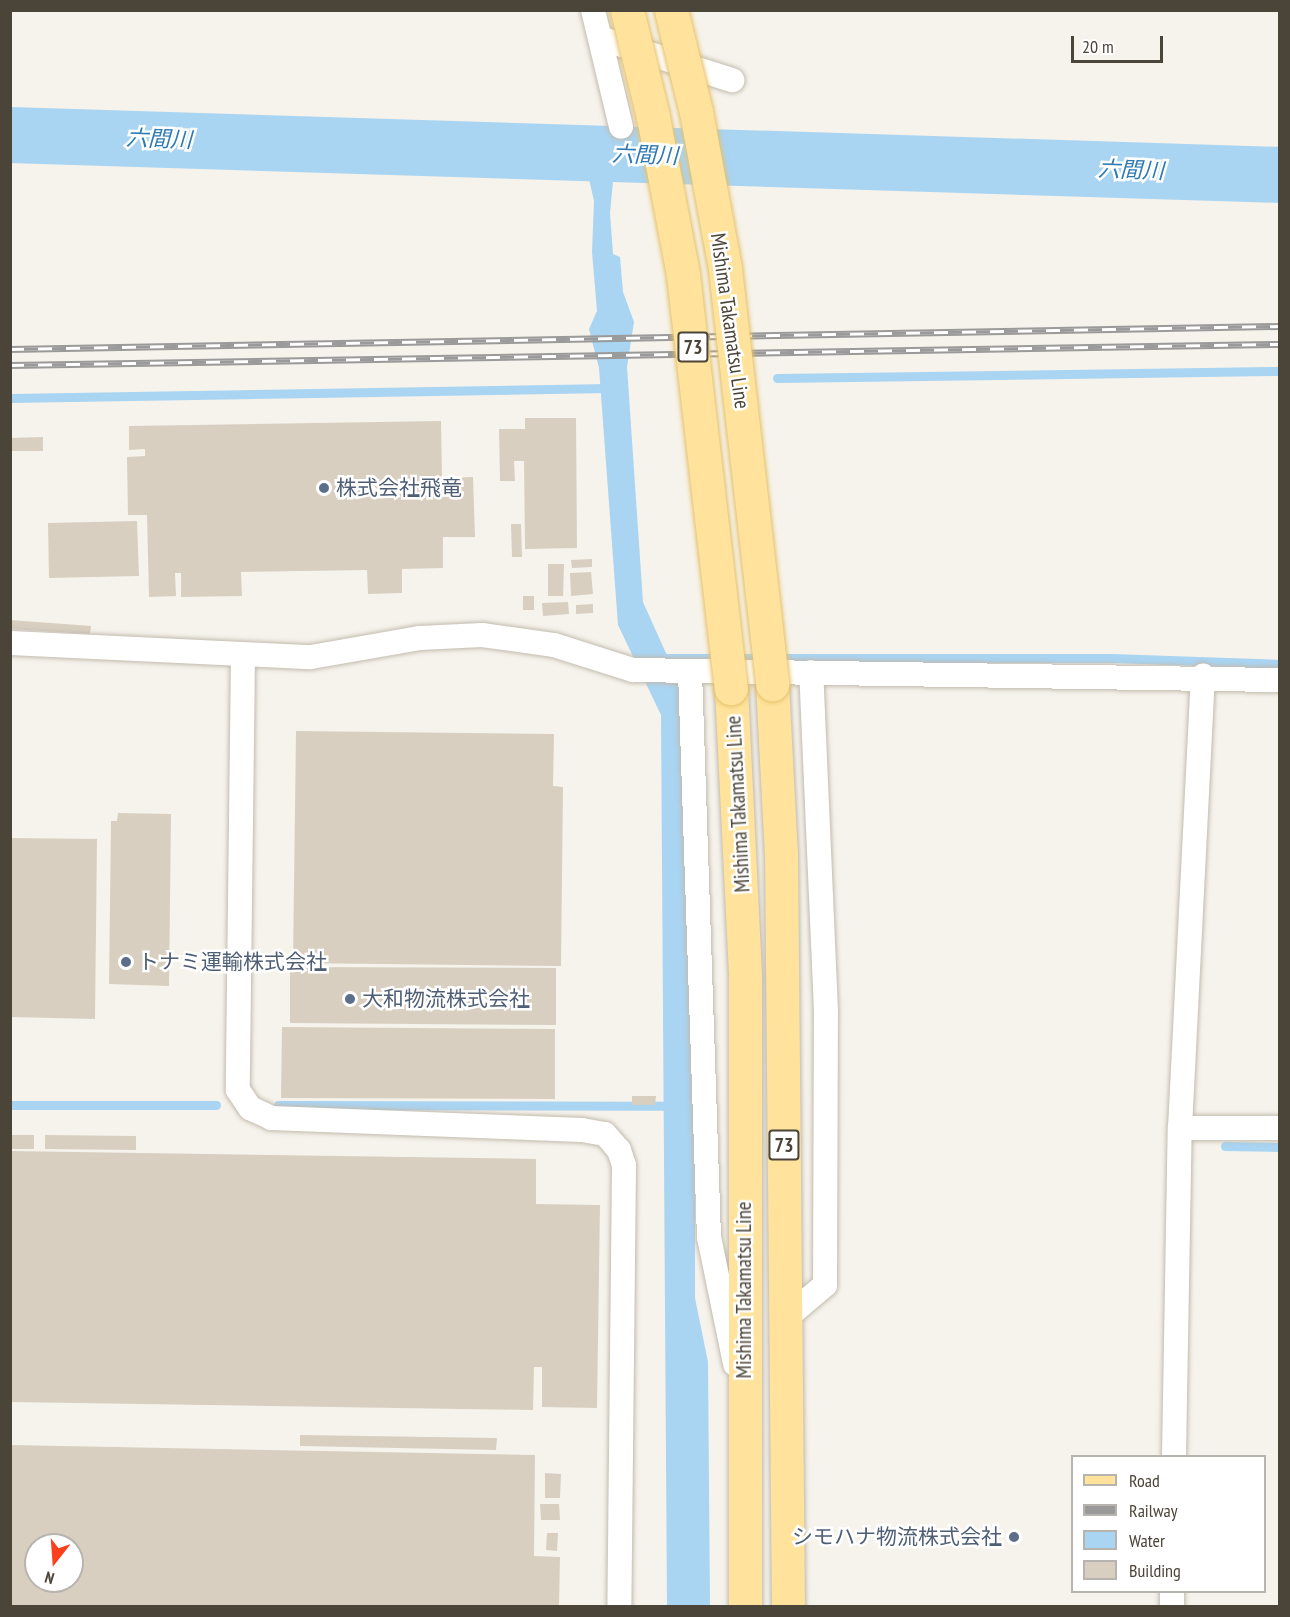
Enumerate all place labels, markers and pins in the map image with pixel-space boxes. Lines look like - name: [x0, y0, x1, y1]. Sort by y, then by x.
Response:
- place label: 株式会社飛竜: [336, 475, 462, 501]
- marker: 株式会社飛竜: [317, 481, 331, 495]
- place label: トナミ運輸株式会社: [138, 949, 327, 975]
- marker: トナミ運輸株式会社: [119, 955, 133, 969]
- place label: 大和物流株式会社: [362, 986, 530, 1012]
- marker: 大和物流株式会社: [343, 992, 357, 1006]
- place label: シモハナ物流株式会社: [792, 1524, 1002, 1550]
- marker: シモハナ物流株式会社: [1007, 1530, 1021, 1544]

